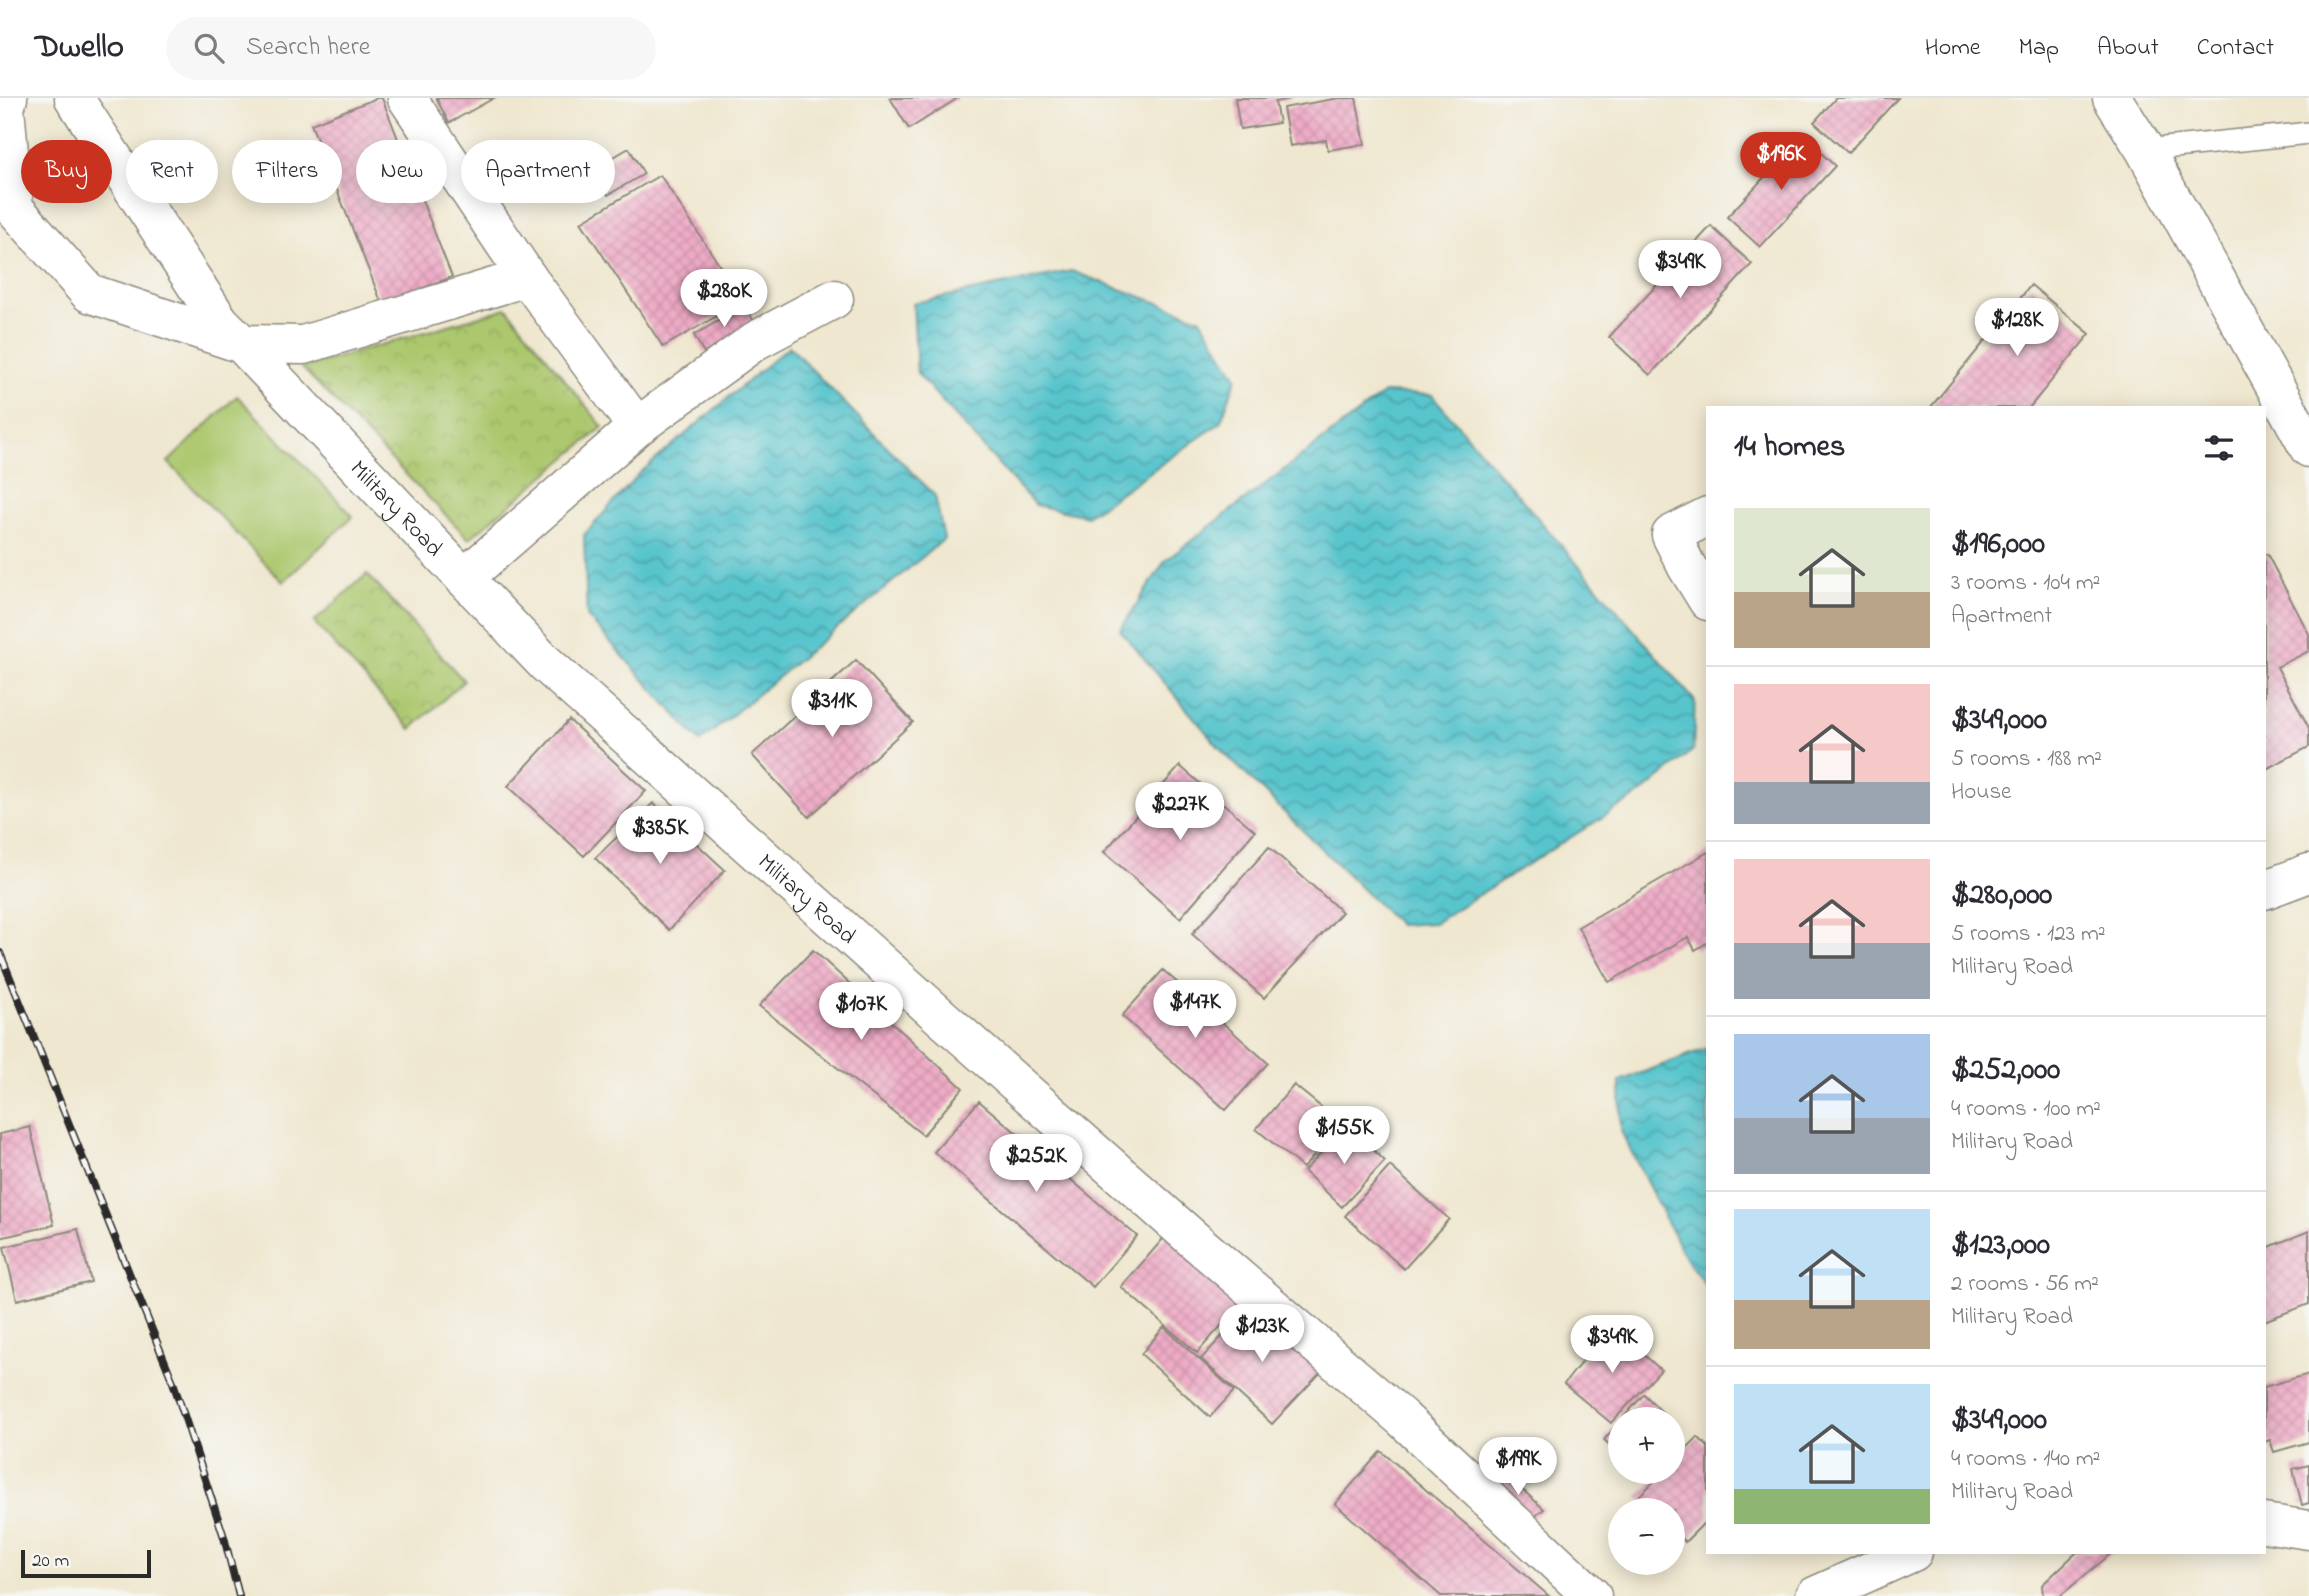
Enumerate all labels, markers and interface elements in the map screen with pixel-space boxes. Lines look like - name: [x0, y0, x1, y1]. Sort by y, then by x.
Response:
- search box: [166, 17, 656, 80]
- text: Dwello: [35, 24, 124, 72]
- icon: search: [190, 29, 228, 67]
- text: Search here: [246, 29, 370, 67]
- text: Home: [1925, 31, 1981, 66]
- text: Map: [2019, 31, 2059, 66]
- text: About: [2097, 31, 2159, 66]
- text: Contact: [2197, 31, 2274, 66]
- pin: $196K: [1732, 132, 1830, 192]
- text: $196K: [1756, 138, 1806, 171]
- chip: Buy: [21, 140, 112, 203]
- chip: Rent: [126, 140, 218, 203]
- chip: Filters: [232, 140, 342, 203]
- chip: New: [356, 140, 447, 203]
- chip: Apartment: [461, 140, 615, 203]
- pin: $349K: [1631, 240, 1729, 300]
- text: $349K: [1655, 246, 1705, 279]
- pin: $280K: [675, 270, 773, 329]
- text: $280K: [696, 275, 752, 308]
- pin: $128K: [1968, 299, 2066, 358]
- text: $128K: [1991, 304, 2043, 337]
- text: 14 homes: [1734, 426, 1845, 470]
- icon: filters: [2200, 429, 2238, 467]
- street label: Military Road: [342, 454, 450, 565]
- text: $196,000: [1951, 523, 2045, 567]
- icon: home: [1790, 536, 1874, 620]
- text: 3 rooms · 104 m²: [1951, 567, 2100, 600]
- text: Apartment: [1951, 600, 2052, 633]
- pin: $311K: [783, 680, 881, 739]
- text: $311K: [807, 685, 857, 718]
- text: $349,000: [1951, 699, 2047, 743]
- icon: home: [1790, 712, 1874, 796]
- text: 5 rooms · 188 m²: [1951, 743, 2102, 776]
- text: House: [1951, 776, 2011, 809]
- pin: $227K: [1131, 782, 1229, 842]
- text: $227K: [1151, 788, 1209, 821]
- pin: $385K: [611, 806, 709, 866]
- text: $385K: [632, 812, 688, 845]
- street label: Military Road: [750, 847, 863, 953]
- text: $280,000: [1951, 874, 2052, 918]
- icon: home: [1790, 887, 1874, 971]
- text: 5 rooms · 123 m²: [1951, 918, 2106, 951]
- text: Military Road: [1951, 951, 2073, 984]
- pin: $147K: [1146, 981, 1244, 1040]
- pin: $107K: [812, 982, 910, 1042]
- text: $147K: [1169, 986, 1221, 1019]
- text: $107K: [835, 988, 887, 1021]
- text: $252,000: [1951, 1049, 2060, 1093]
- icon: home: [1790, 1062, 1874, 1146]
- text: 4 rooms · 100 m²: [1951, 1093, 2101, 1126]
- pin: $155K: [1295, 1107, 1393, 1166]
- text: $155K: [1315, 1112, 1373, 1145]
- text: Military Road: [1951, 1126, 2073, 1159]
- pin: $252K: [987, 1134, 1085, 1194]
- text: $252K: [1005, 1140, 1067, 1173]
- text: $123,000: [1951, 1224, 2050, 1268]
- icon: home: [1790, 1237, 1874, 1321]
- text: 2 rooms · 56 m²: [1951, 1268, 2099, 1301]
- text: Military Road: [1951, 1301, 2073, 1334]
- pin: $123K: [1213, 1304, 1311, 1364]
- text: $123K: [1235, 1310, 1289, 1343]
- pin: $349K: [1563, 1316, 1661, 1375]
- text: $349K: [1587, 1321, 1637, 1354]
- text: $349,000: [1951, 1399, 2047, 1443]
- map controls: [1608, 1407, 1685, 1575]
- button: +: [1608, 1407, 1685, 1484]
- icon: home: [1790, 1412, 1874, 1496]
- pin: $199K: [1469, 1438, 1567, 1497]
- text: $199K: [1495, 1443, 1541, 1476]
- text: 4 rooms · 140 m²: [1951, 1443, 2100, 1476]
- text: Military Road: [1951, 1476, 2073, 1509]
- button: −: [1608, 1498, 1685, 1575]
- scale bar: [21, 1547, 150, 1579]
- text: 20 m: [32, 1548, 69, 1575]

